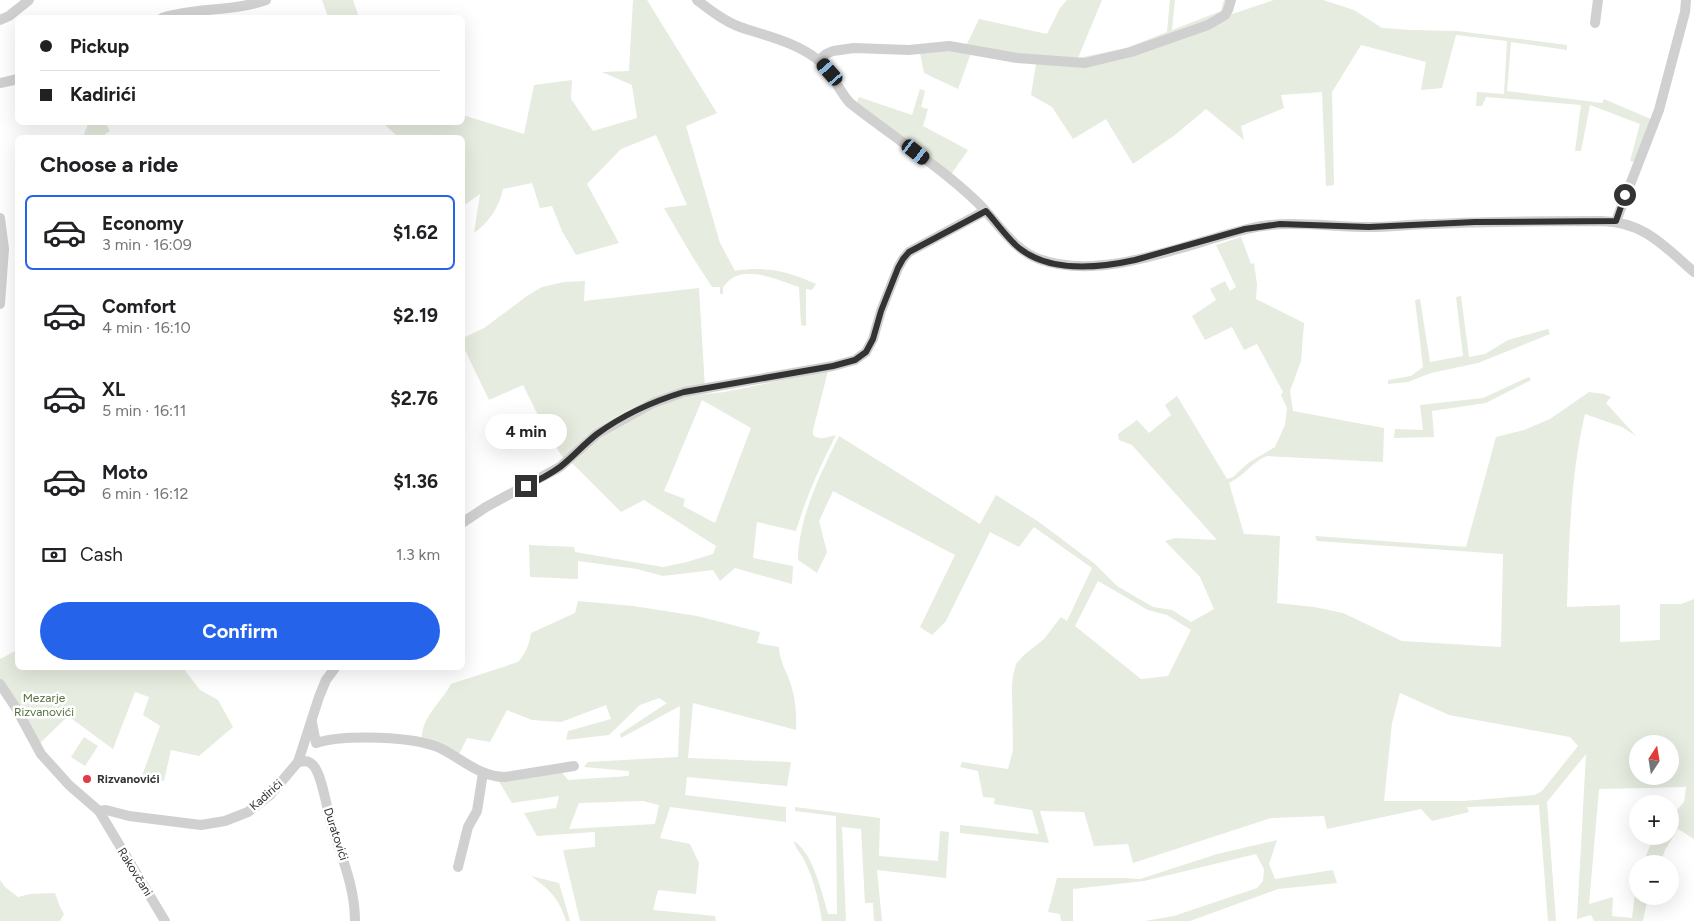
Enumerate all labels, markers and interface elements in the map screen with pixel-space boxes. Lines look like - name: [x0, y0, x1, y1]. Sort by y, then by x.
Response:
- text: Pickup: [70, 35, 129, 58]
- car: [814, 56, 845, 88]
- text: Kadirići: [70, 83, 136, 106]
- car: [899, 137, 932, 167]
- text: Choose a ride: [40, 151, 178, 178]
- route start: [1614, 184, 1636, 206]
- icon: car: [42, 210, 87, 255]
- text: Economy: [102, 212, 184, 235]
- text: $1.62: [393, 221, 438, 244]
- text: 3 min · 16:09: [102, 235, 192, 254]
- icon: car: [42, 293, 87, 338]
- text: Comfort: [102, 295, 177, 318]
- text: $2.19: [393, 304, 438, 327]
- text: 4 min · 16:10: [102, 318, 191, 337]
- icon: car: [42, 376, 87, 421]
- text: XL: [102, 378, 125, 401]
- text: $2.76: [390, 387, 438, 410]
- text: 5 min · 16:11: [102, 401, 186, 420]
- callout: 4 min: [485, 414, 567, 448]
- text: 4 min: [505, 422, 547, 441]
- icon: car: [42, 459, 87, 504]
- text: Moto: [102, 461, 148, 484]
- text: $1.36: [393, 470, 438, 493]
- route end: [515, 475, 537, 497]
- text: 6 min · 16:12: [102, 484, 189, 503]
- icon: cash: [40, 541, 68, 569]
- text: Cash: [80, 543, 123, 566]
- text: 1.3 km: [396, 545, 440, 564]
- button: Confirm: [40, 602, 440, 660]
- park label: Mezarje Rizvanovići: [14, 691, 74, 719]
- north arrow: [1629, 735, 1679, 785]
- map controls: [1629, 735, 1679, 905]
- place label: Rizvanovići: [97, 772, 160, 786]
- marker: Rizvanovići: [81, 773, 93, 785]
- street label: Kadirići: [247, 777, 285, 813]
- button: +: [1629, 795, 1679, 845]
- street label: Duratovići: [321, 806, 351, 862]
- street label: Rakovčani: [115, 845, 155, 899]
- button: −: [1629, 855, 1679, 905]

